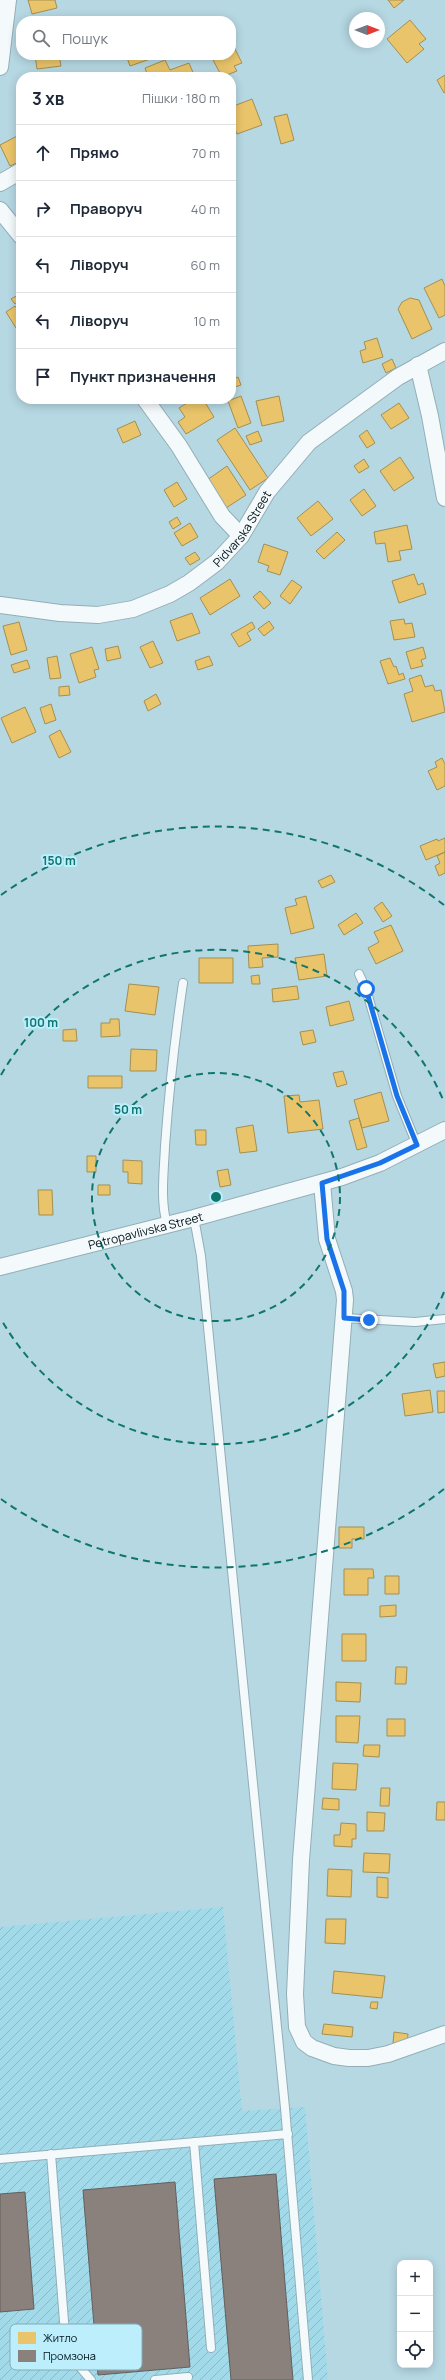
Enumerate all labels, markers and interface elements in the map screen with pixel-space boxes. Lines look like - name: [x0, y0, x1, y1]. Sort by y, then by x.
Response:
- north arrow: [349, 12, 385, 48]
- search box: [16, 16, 236, 60]
- icon: search: [30, 27, 52, 49]
- text: Пошук: [62, 28, 108, 49]
- text: 3 хв: [32, 87, 64, 110]
- text: Пішки · 180 m: [142, 89, 220, 107]
- icon: ahead: [32, 142, 54, 164]
- text: Прямо: [70, 142, 119, 163]
- text: 70 m: [192, 144, 220, 162]
- icon: right: [32, 198, 54, 220]
- text: Праворуч: [70, 198, 142, 219]
- text: 40 m: [191, 200, 220, 218]
- icon: left: [32, 254, 54, 276]
- text: Ліворуч: [70, 254, 129, 275]
- text: 60 m: [190, 256, 220, 274]
- icon: left: [32, 310, 54, 332]
- text: Ліворуч: [70, 310, 129, 331]
- text: 10 m: [193, 312, 220, 330]
- icon: arrive: [32, 366, 54, 388]
- text: Пункт призначення: [70, 366, 216, 387]
- street label: Pidvarska Street: [209, 487, 275, 570]
- text: 150 m: [42, 852, 76, 869]
- route start: [357, 980, 375, 998]
- text: 100 m: [24, 1014, 58, 1031]
- text: 50 m: [114, 1101, 142, 1118]
- centre of rings: [209, 1190, 223, 1204]
- street label: Petropavlivska Street: [86, 1207, 205, 1253]
- route end: [360, 1311, 378, 1329]
- map controls: [397, 2260, 433, 2368]
- button: +: [397, 2260, 433, 2296]
- button: −: [397, 2296, 433, 2332]
- legend: [10, 2324, 142, 2370]
- text: Житло: [43, 2330, 78, 2345]
- button: locate: [397, 2332, 433, 2368]
- text: Промзона: [43, 2348, 96, 2363]

